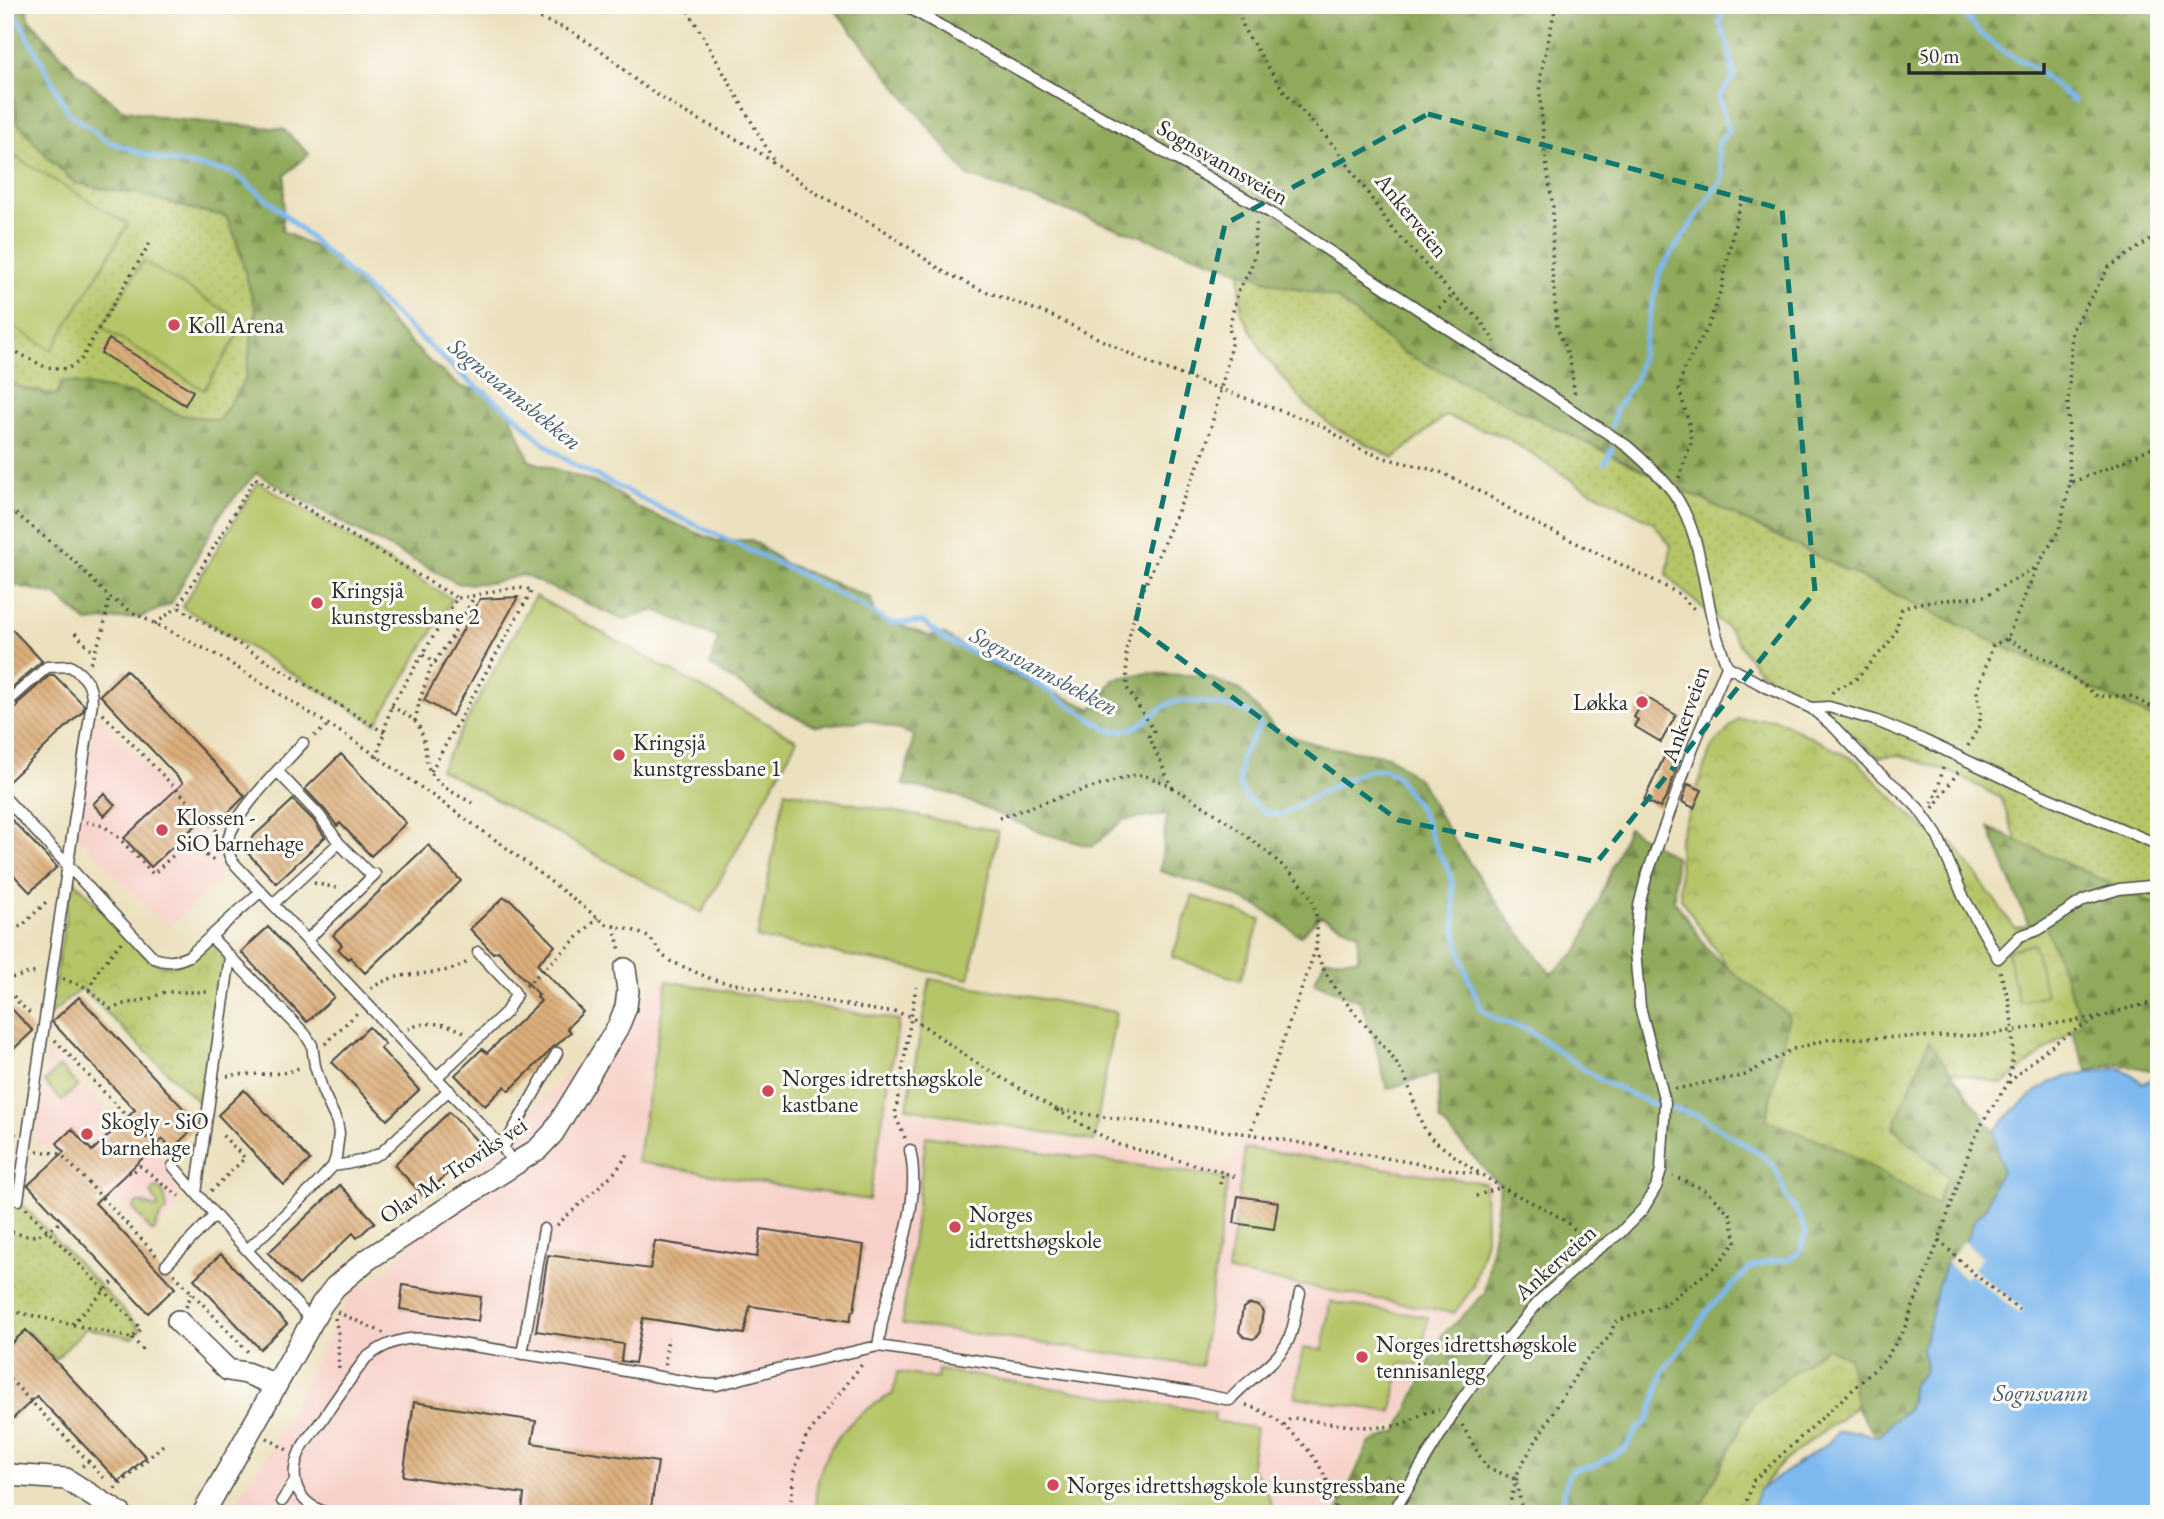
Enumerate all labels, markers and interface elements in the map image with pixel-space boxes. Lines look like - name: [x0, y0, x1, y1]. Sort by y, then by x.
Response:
- scale bar: [1909, 32, 2043, 76]
- text: 50 m: [1919, 42, 1960, 69]
- street label: Sognsvannsveien: [1152, 112, 1294, 212]
- street label: Ankerveien: [1368, 166, 1455, 264]
- place label: Koll Arena: [188, 310, 285, 340]
- marker: Koll Arena: [166, 317, 182, 333]
- water label: Sognsvannsbekken: [442, 330, 588, 457]
- place label: Kringsjå kunstgressbane 2: [331, 575, 480, 631]
- marker: Kringsjå kunstgressbane 2: [309, 595, 325, 611]
- water label: Sognsvannsbekken: [964, 618, 1123, 722]
- street label: Ankerveien: [1653, 662, 1716, 767]
- place label: Løkka: [1573, 687, 1629, 717]
- marker: Løkka: [1634, 694, 1650, 710]
- place label: Kringsjå kunstgressbane 1: [633, 727, 782, 783]
- marker: Kringsjå kunstgressbane 1: [611, 747, 627, 763]
- place label: Klossen - SiO barnehage: [176, 802, 304, 858]
- marker: Klossen - SiO barnehage: [154, 822, 170, 838]
- place label: Norges idrettshøgskole kastbane: [782, 1063, 983, 1119]
- marker: Norges idrettshøgskole kastbane: [760, 1083, 776, 1099]
- place label: Skogly - SiO barnehage: [101, 1106, 209, 1162]
- street label: Olav M. Troviks vei: [374, 1109, 533, 1230]
- marker: Skogly - SiO barnehage: [79, 1126, 95, 1142]
- place label: Norges idrettshøgskole: [969, 1199, 1102, 1255]
- street label: Ankerveien: [1507, 1217, 1602, 1308]
- marker: Norges idrettshøgskole: [947, 1219, 963, 1235]
- place label: Norges idrettshøgskole tennisanlegg: [1376, 1329, 1577, 1385]
- marker: Norges idrettshøgskole tennisanlegg: [1354, 1349, 1370, 1365]
- water label: Sognsvann: [1992, 1377, 2089, 1408]
- place label: Norges idrettshøgskole kunstgressbane: [1067, 1470, 1405, 1500]
- marker: Norges idrettshøgskole kunstgressbane: [1045, 1477, 1061, 1493]

